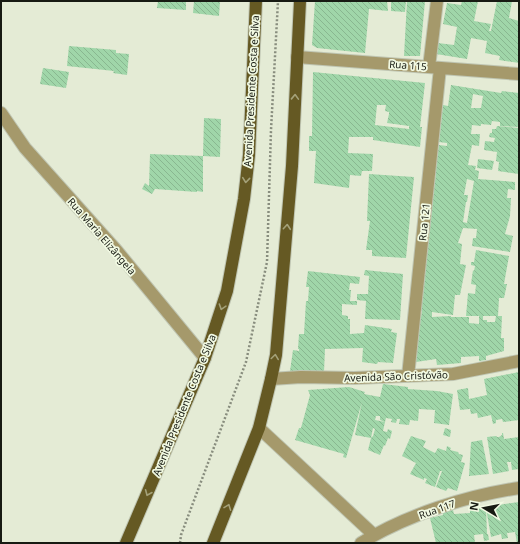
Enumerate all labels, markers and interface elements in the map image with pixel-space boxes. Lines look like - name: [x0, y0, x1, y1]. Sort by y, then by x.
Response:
- street label: Avenida Presidente Costa e Silva: [240, 15, 262, 167]
- street label: Rua 115: [389, 57, 428, 73]
- one-way arrow: [291, 94, 299, 100]
- one-way arrow: [242, 177, 251, 183]
- street label: Rua Maria Elizângela: [65, 195, 139, 277]
- street label: Rua 121: [415, 202, 433, 242]
- one-way arrow: [282, 224, 291, 230]
- one-way arrow: [218, 303, 226, 310]
- street label: Avenida Presidente Costa e Silva: [149, 332, 219, 478]
- one-way arrow: [270, 354, 279, 360]
- street label: Avenida São Cristóvão: [344, 367, 448, 385]
- north arrow: [464, 488, 504, 528]
- one-way arrow: [144, 489, 152, 496]
- street label: Rua 117: [417, 496, 457, 522]
- text: N: [465, 500, 482, 512]
- one-way arrow: [223, 503, 231, 510]

